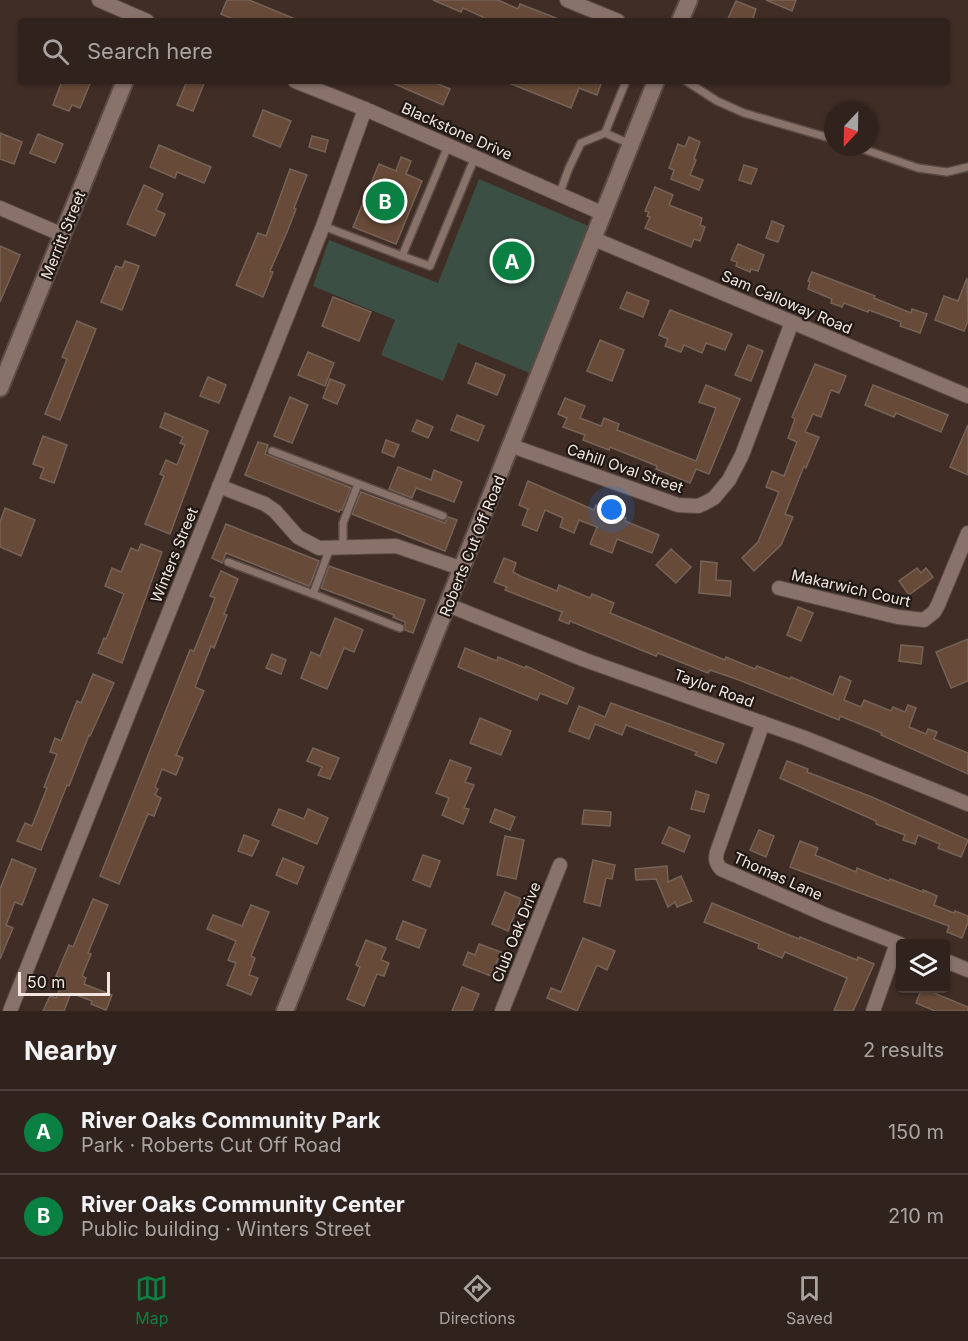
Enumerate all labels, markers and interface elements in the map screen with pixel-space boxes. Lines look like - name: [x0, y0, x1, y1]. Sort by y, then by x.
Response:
- search box: [18, 18, 950, 84]
- icon: search: [39, 35, 72, 68]
- text: Search here: [87, 38, 213, 64]
- street label: Blackstone Drive: [399, 98, 515, 164]
- north arrow: [824, 102, 878, 156]
- pin: B: [366, 178, 404, 224]
- street label: Merritt Street: [37, 188, 89, 282]
- pin: A: [492, 238, 532, 284]
- street label: Sam Calloway Road: [719, 266, 855, 338]
- street label: Cahill Oval Street: [564, 439, 686, 497]
- street label: Roberts Cut Off Road: [435, 473, 509, 619]
- your location: [597, 495, 626, 524]
- street label: Winters Street: [146, 505, 202, 605]
- street label: Makarwich Court: [790, 565, 912, 611]
- street label: Taylor Road: [671, 665, 757, 711]
- street label: Thomas Lane: [730, 848, 826, 904]
- street label: Club Oak Drive: [487, 879, 545, 985]
- map controls: [896, 939, 950, 993]
- button: layers: [896, 939, 950, 993]
- scale bar: [18, 969, 110, 996]
- text: 50 m: [27, 972, 65, 992]
- text: Nearby: [24, 1035, 117, 1066]
- text: 2 results: [863, 1038, 944, 1062]
- text: River Oaks Community Park: [81, 1107, 381, 1133]
- text: A: [36, 1120, 51, 1144]
- text: 150 m: [888, 1120, 944, 1144]
- text: Park · Roberts Cut Off Road: [81, 1133, 341, 1157]
- text: River Oaks Community Center: [81, 1191, 405, 1217]
- text: B: [37, 1204, 50, 1228]
- text: 210 m: [888, 1204, 944, 1228]
- text: Public building · Winters Street: [81, 1217, 371, 1241]
- tab: Map: [135, 1272, 169, 1328]
- tab: Directions: [439, 1272, 515, 1328]
- tab: Saved: [786, 1272, 833, 1328]

